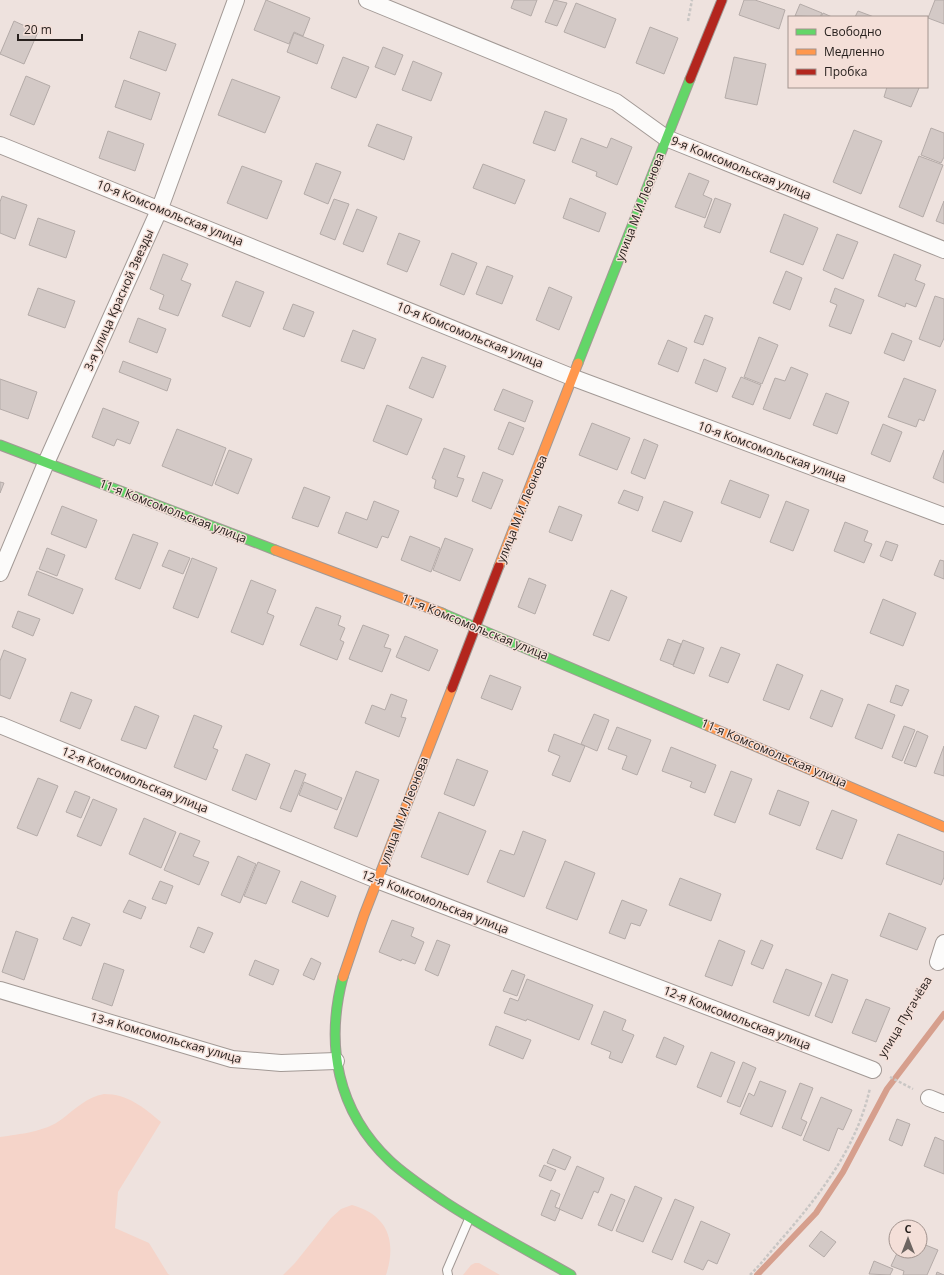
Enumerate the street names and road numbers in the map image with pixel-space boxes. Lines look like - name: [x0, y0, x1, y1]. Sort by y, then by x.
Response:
- street label: 9-я Комсомольская улица: [669, 132, 814, 203]
- street label: улица М.И.Леонова: [611, 150, 668, 263]
- street label: 10-я Комсомольская улица: [94, 175, 246, 250]
- street label: 3-я улица Красной Звезды: [80, 226, 158, 373]
- street label: 10-я Комсомольская улица: [394, 297, 546, 372]
- street label: 10-я Комсомольская улица: [696, 417, 849, 486]
- street label: улица М.И.Леонова: [492, 452, 551, 565]
- street label: 11-я Комсомольская улица: [97, 475, 249, 547]
- street label: 11-я Комсомольская улица: [399, 589, 551, 664]
- street label: 11-я Комсомольская улица: [699, 714, 850, 791]
- street label: 12-я Комсомольская улица: [59, 742, 211, 817]
- street label: улица М.И.Леонова: [375, 754, 432, 867]
- street label: 12-я Комсомольская улица: [359, 866, 511, 938]
- street label: улица Пугачёва: [874, 973, 936, 1061]
- street label: 12-я Комсомольская улица: [661, 982, 813, 1054]
- street label: 13-я Комсомольская улица: [88, 1008, 244, 1067]

